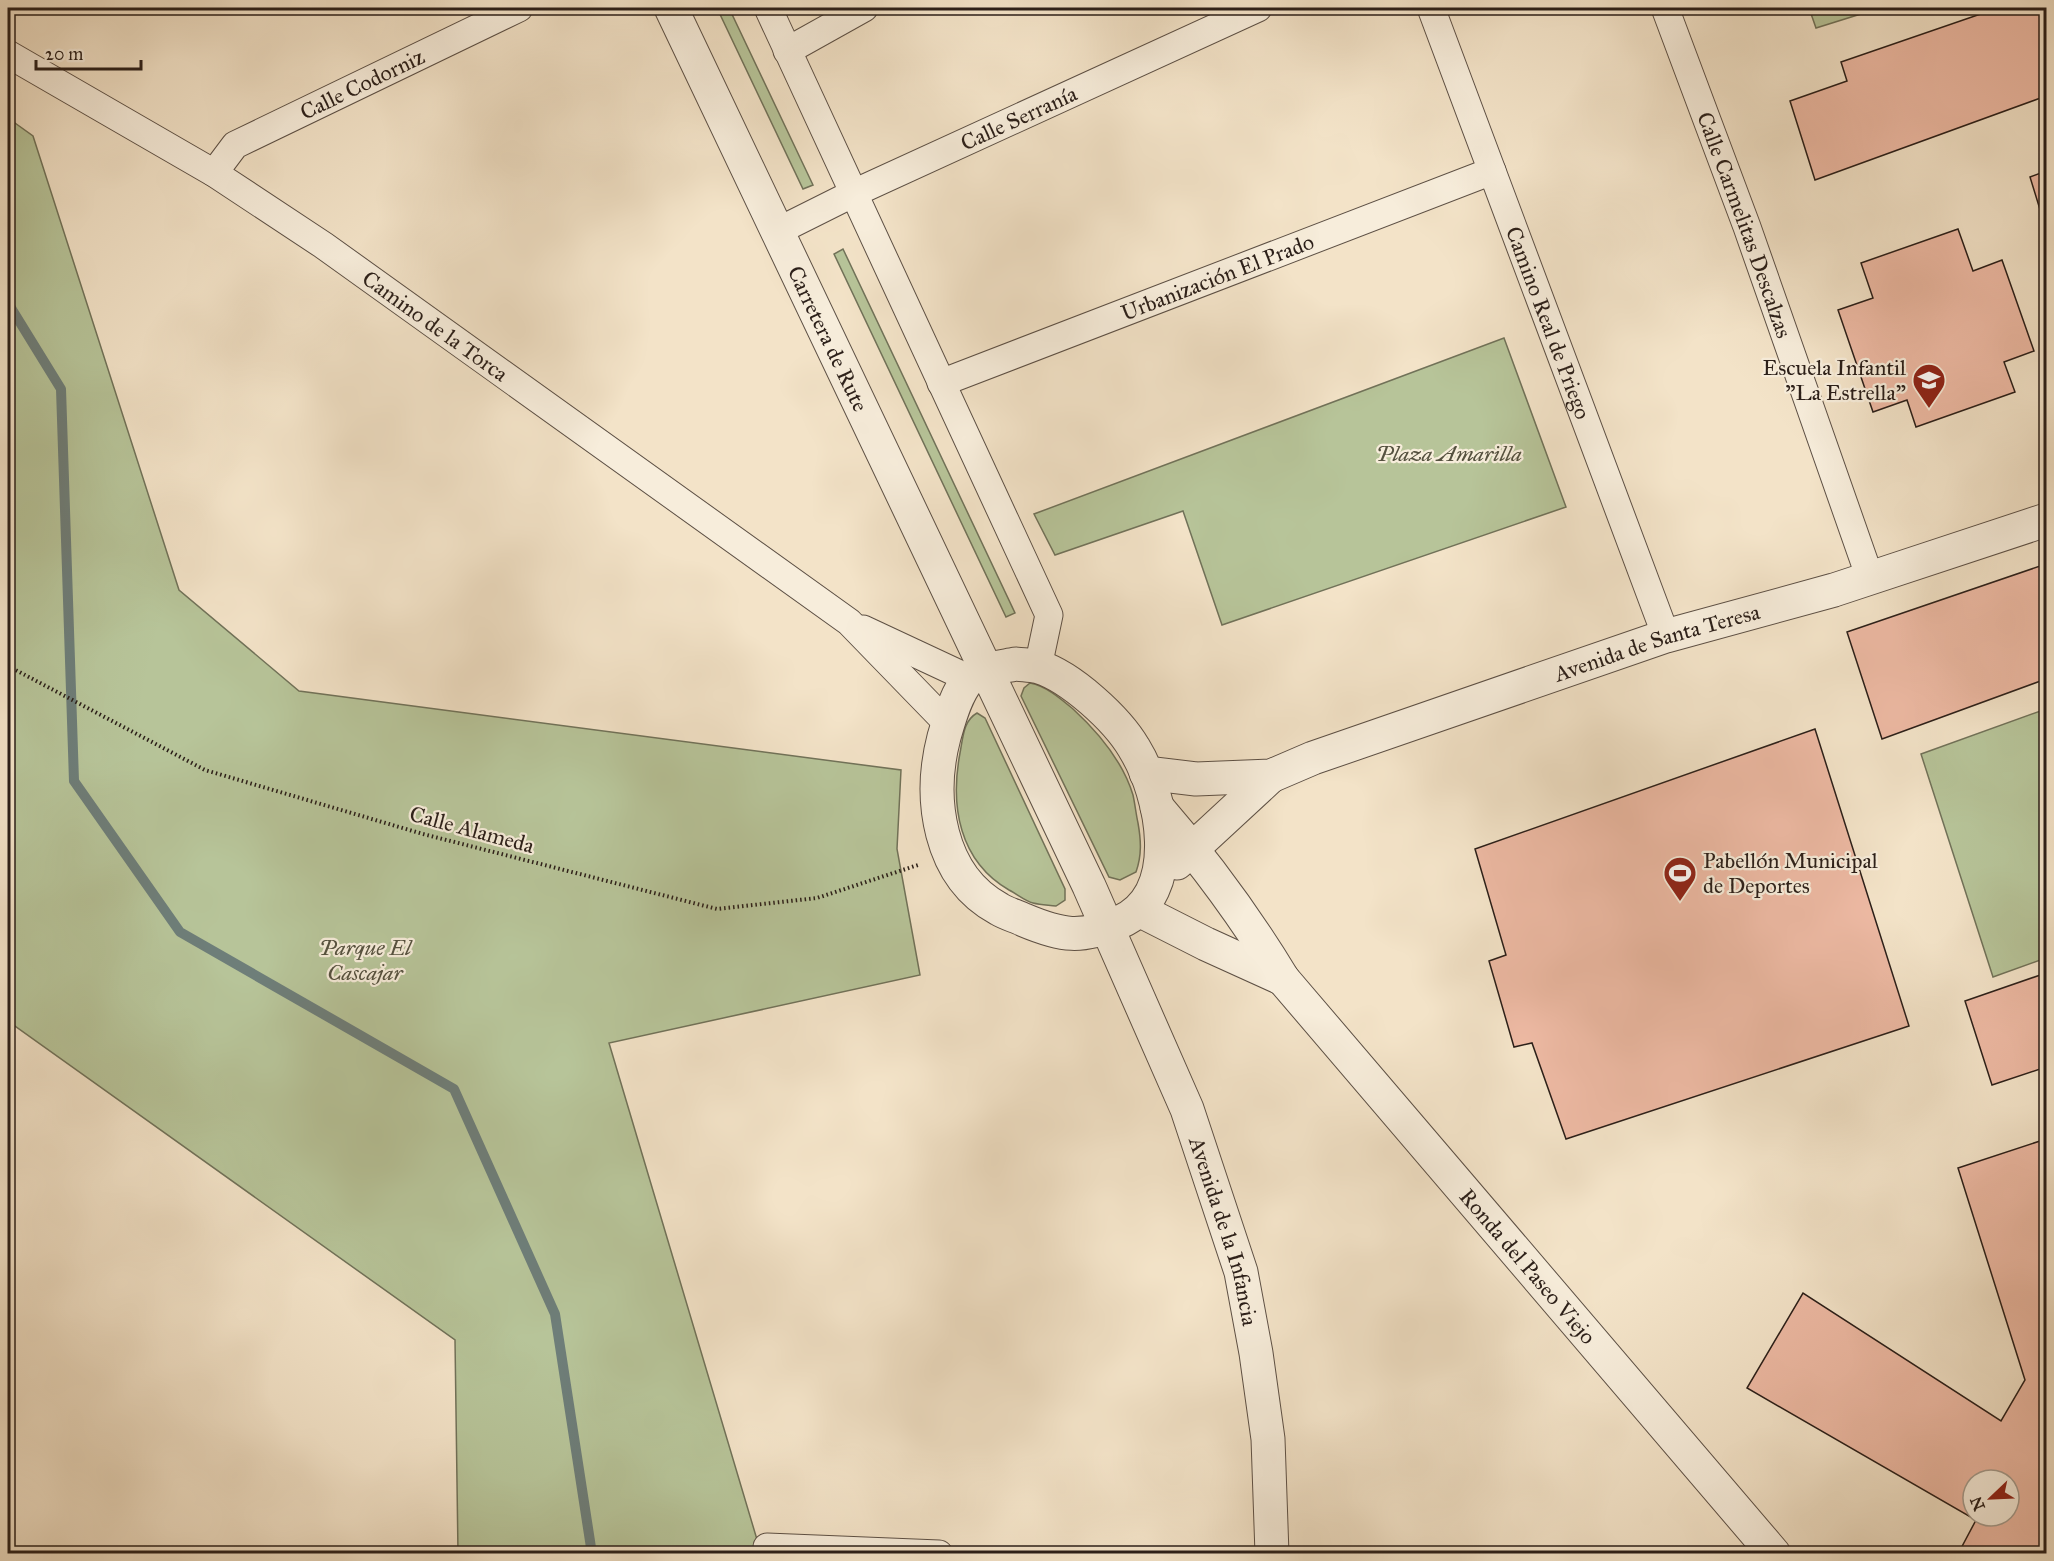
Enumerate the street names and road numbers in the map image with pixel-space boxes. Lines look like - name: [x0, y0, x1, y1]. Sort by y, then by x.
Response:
- street label: Calle Codorniz: [296, 43, 429, 126]
- street label: Calle Serranía: [956, 80, 1082, 156]
- street label: Calle Carmelitas Descalzas: [1691, 108, 1798, 342]
- street label: Camino Real de Priego: [1500, 223, 1597, 423]
- street label: Urbanización El Prado: [1117, 228, 1318, 326]
- street label: Carretera de Rute: [782, 262, 874, 416]
- street label: Camino de la Torca: [357, 265, 514, 388]
- street label: Avenida de Santa Teresa: [1550, 598, 1763, 688]
- street label: Calle Alameda: [407, 800, 538, 859]
- street label: Avenida de la Infancia: [1183, 1132, 1264, 1329]
- street label: Ronda del Paseo Viejo: [1454, 1183, 1602, 1350]

